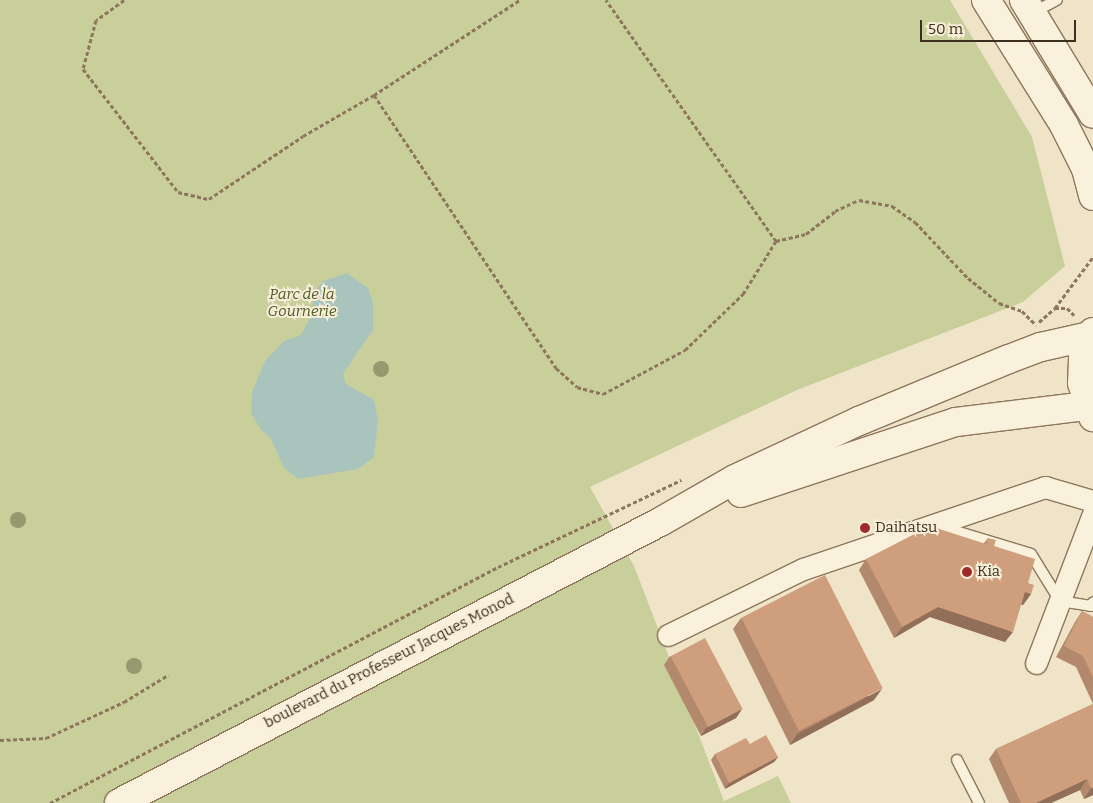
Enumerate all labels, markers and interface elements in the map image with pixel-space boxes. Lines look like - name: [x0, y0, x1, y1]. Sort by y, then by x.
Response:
- scale bar: [923, 10, 1079, 42]
- text: 50 m: [928, 20, 963, 38]
- park label: Parc de la Gournerie: [268, 285, 336, 320]
- place label: Daihatsu: [875, 519, 937, 537]
- marker: Daihatsu: [859, 522, 871, 534]
- place label: Kia: [977, 563, 1000, 581]
- marker: Kia: [961, 566, 973, 578]
- street label: boulevard du Professeur Jacques Monod: [261, 590, 517, 732]

